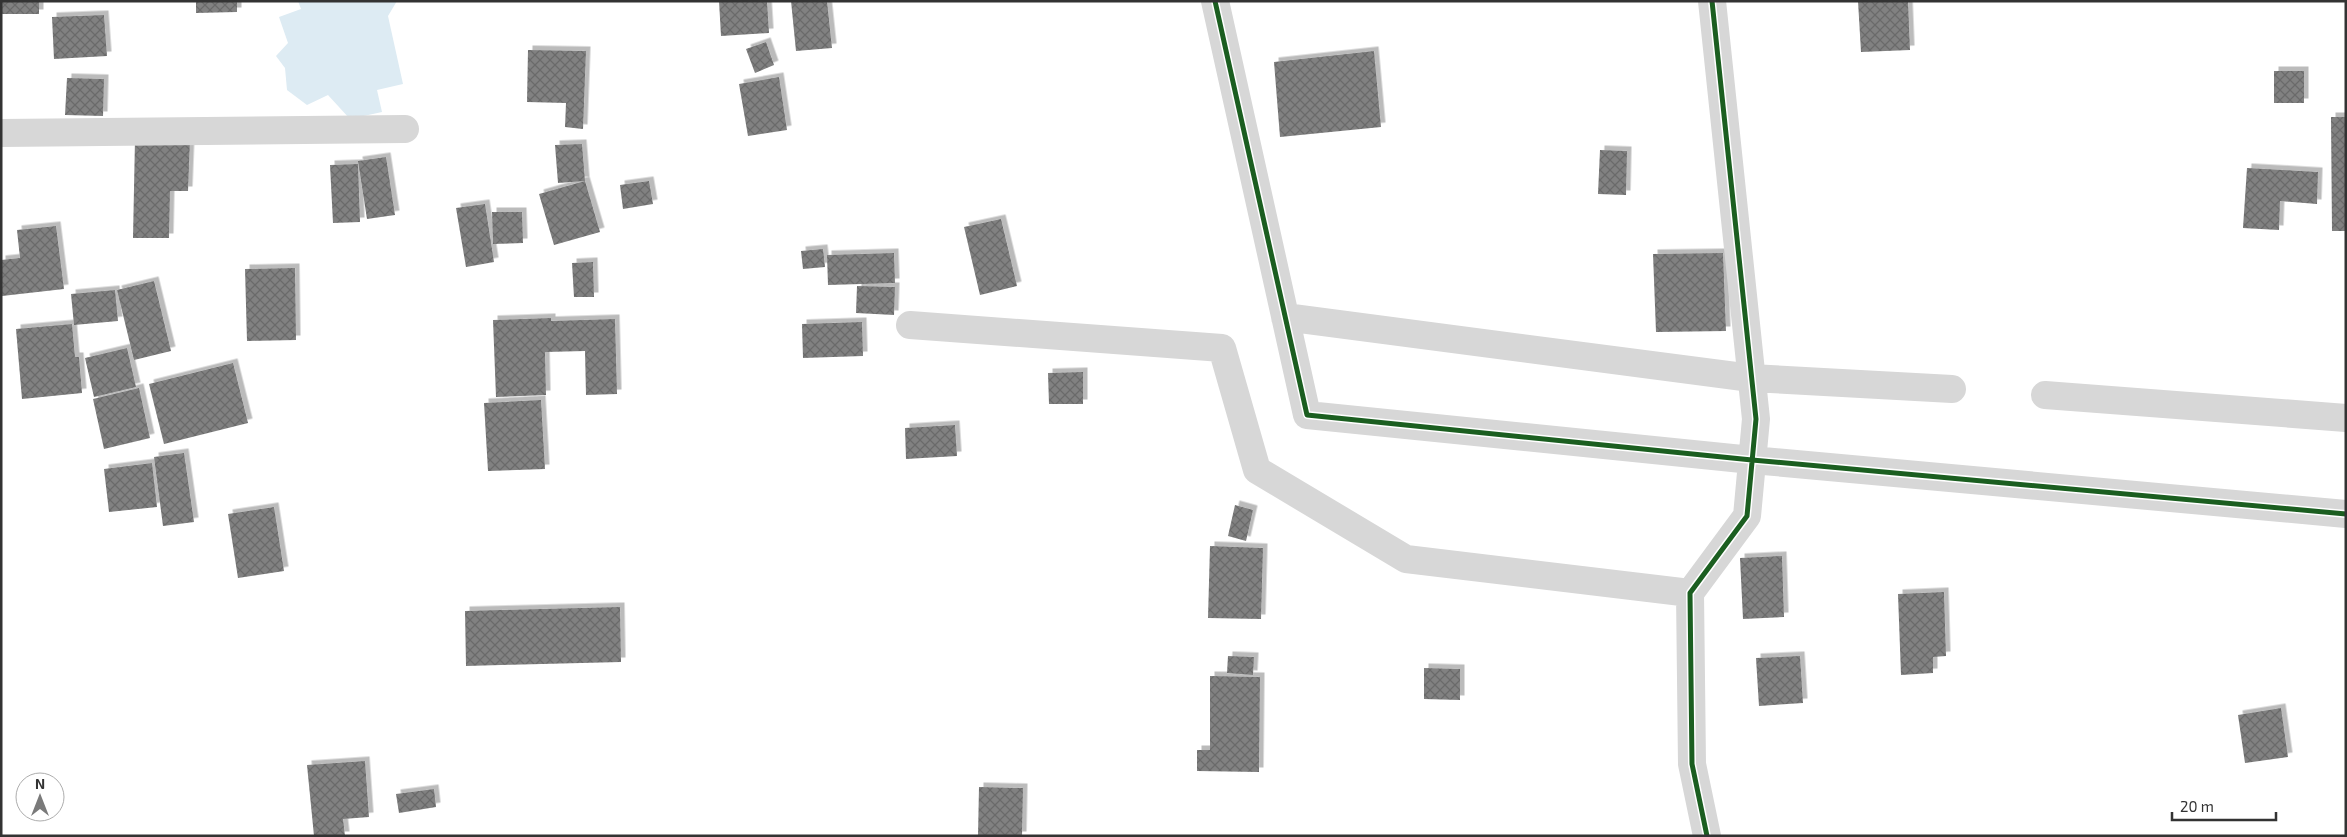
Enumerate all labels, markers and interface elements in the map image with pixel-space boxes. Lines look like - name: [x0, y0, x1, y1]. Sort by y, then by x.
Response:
- north arrow: [15, 772, 65, 822]
- text: N: [35, 775, 45, 792]
- scale bar: [2172, 790, 2276, 822]
- text: 20 m: [2180, 797, 2214, 815]

